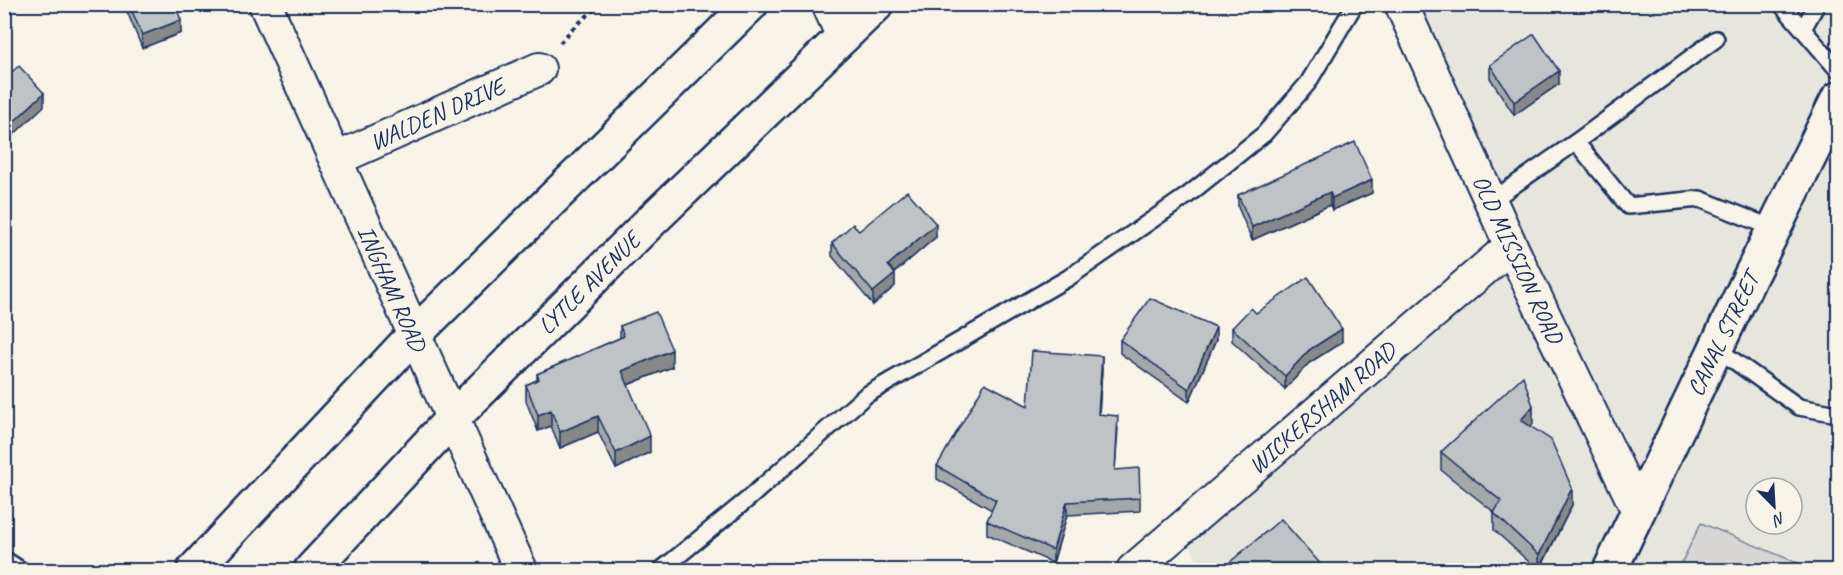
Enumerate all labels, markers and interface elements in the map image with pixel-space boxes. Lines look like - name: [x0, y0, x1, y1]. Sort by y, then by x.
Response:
- street label: WALDEN DRIVE: [365, 70, 512, 157]
- street label: OLD MISSION ROAD: [1466, 170, 1571, 350]
- street label: INGHAM ROAD: [351, 221, 434, 357]
- street label: LYTLE AVENUE: [531, 223, 649, 341]
- street label: CANAL STREET: [1680, 263, 1768, 401]
- street label: WICKERSHAM ROAD: [1242, 334, 1404, 480]
- north arrow: [1744, 476, 1804, 536]
- text: N: [1768, 508, 1788, 531]

